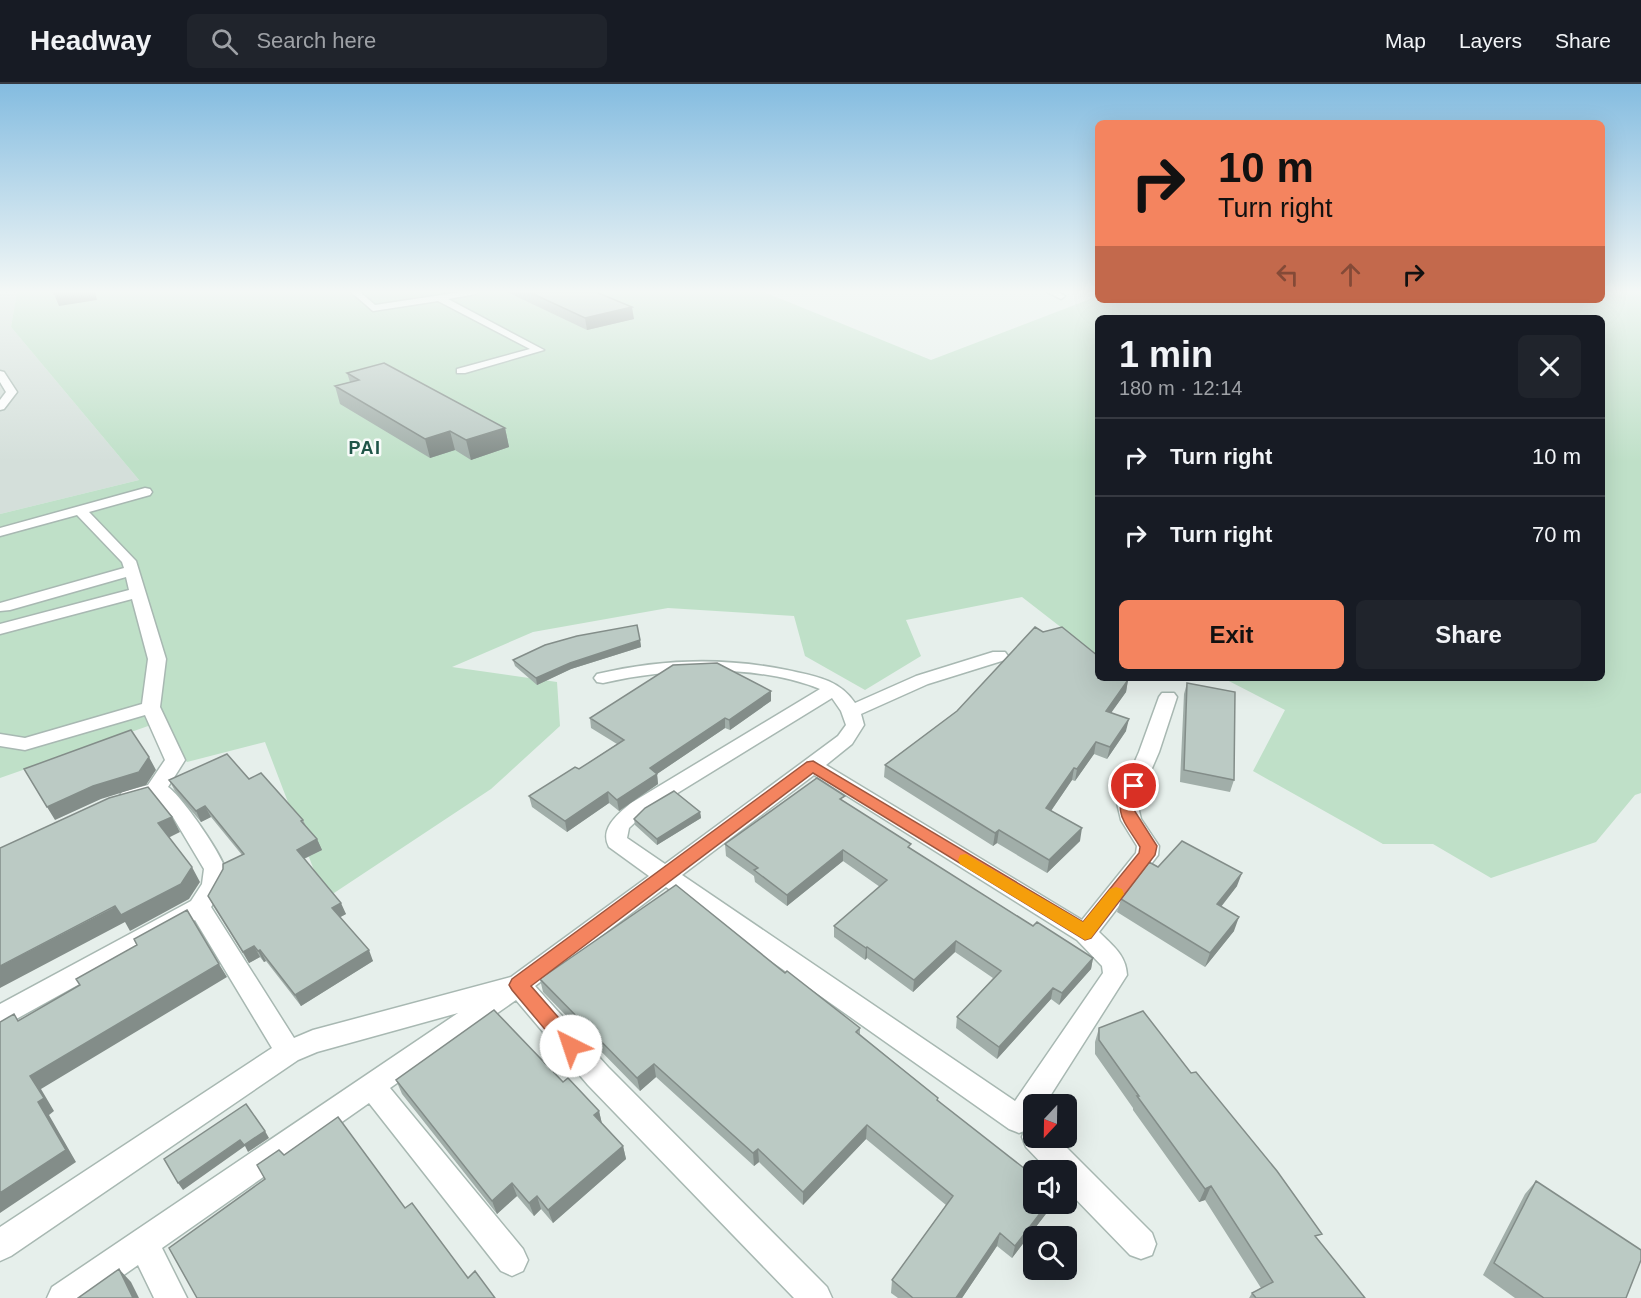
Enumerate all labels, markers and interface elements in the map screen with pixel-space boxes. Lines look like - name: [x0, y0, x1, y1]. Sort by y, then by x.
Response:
- search box: [187, 14, 607, 68]
- text: Headway: [30, 25, 151, 56]
- icon: search: [208, 25, 241, 58]
- text: Search here: [256, 28, 376, 53]
- text: Map: [1385, 29, 1426, 52]
- text: Layers: [1459, 29, 1522, 52]
- text: Share: [1555, 29, 1611, 52]
- icon: right: [1119, 144, 1197, 222]
- text: 10 m: [1218, 144, 1314, 191]
- text: Turn right: [1218, 193, 1333, 223]
- icon: left: [1271, 258, 1304, 291]
- icon: ahead: [1334, 258, 1367, 291]
- icon: right: [1397, 258, 1430, 291]
- text: 1 min: [1119, 334, 1213, 375]
- button: close: [1518, 335, 1581, 398]
- text: 180 m · 12:14: [1119, 377, 1242, 399]
- district label: PAI: [348, 438, 382, 458]
- icon: right: [1119, 441, 1152, 474]
- text: Turn right: [1170, 444, 1272, 469]
- text: 10 m: [1532, 444, 1581, 469]
- icon: right: [1119, 519, 1152, 552]
- text: Turn right: [1170, 522, 1272, 547]
- text: 70 m: [1532, 522, 1581, 547]
- button: Exit: [1119, 600, 1344, 669]
- button: Share: [1356, 600, 1581, 669]
- pin: [1108, 760, 1159, 811]
- icon: arrive: [1117, 769, 1150, 802]
- position arrow: [539, 1014, 603, 1078]
- north arrow: [1023, 1094, 1077, 1148]
- map controls: [1023, 1094, 1077, 1280]
- button: sound: [1023, 1160, 1077, 1214]
- button: search: [1023, 1226, 1077, 1280]

